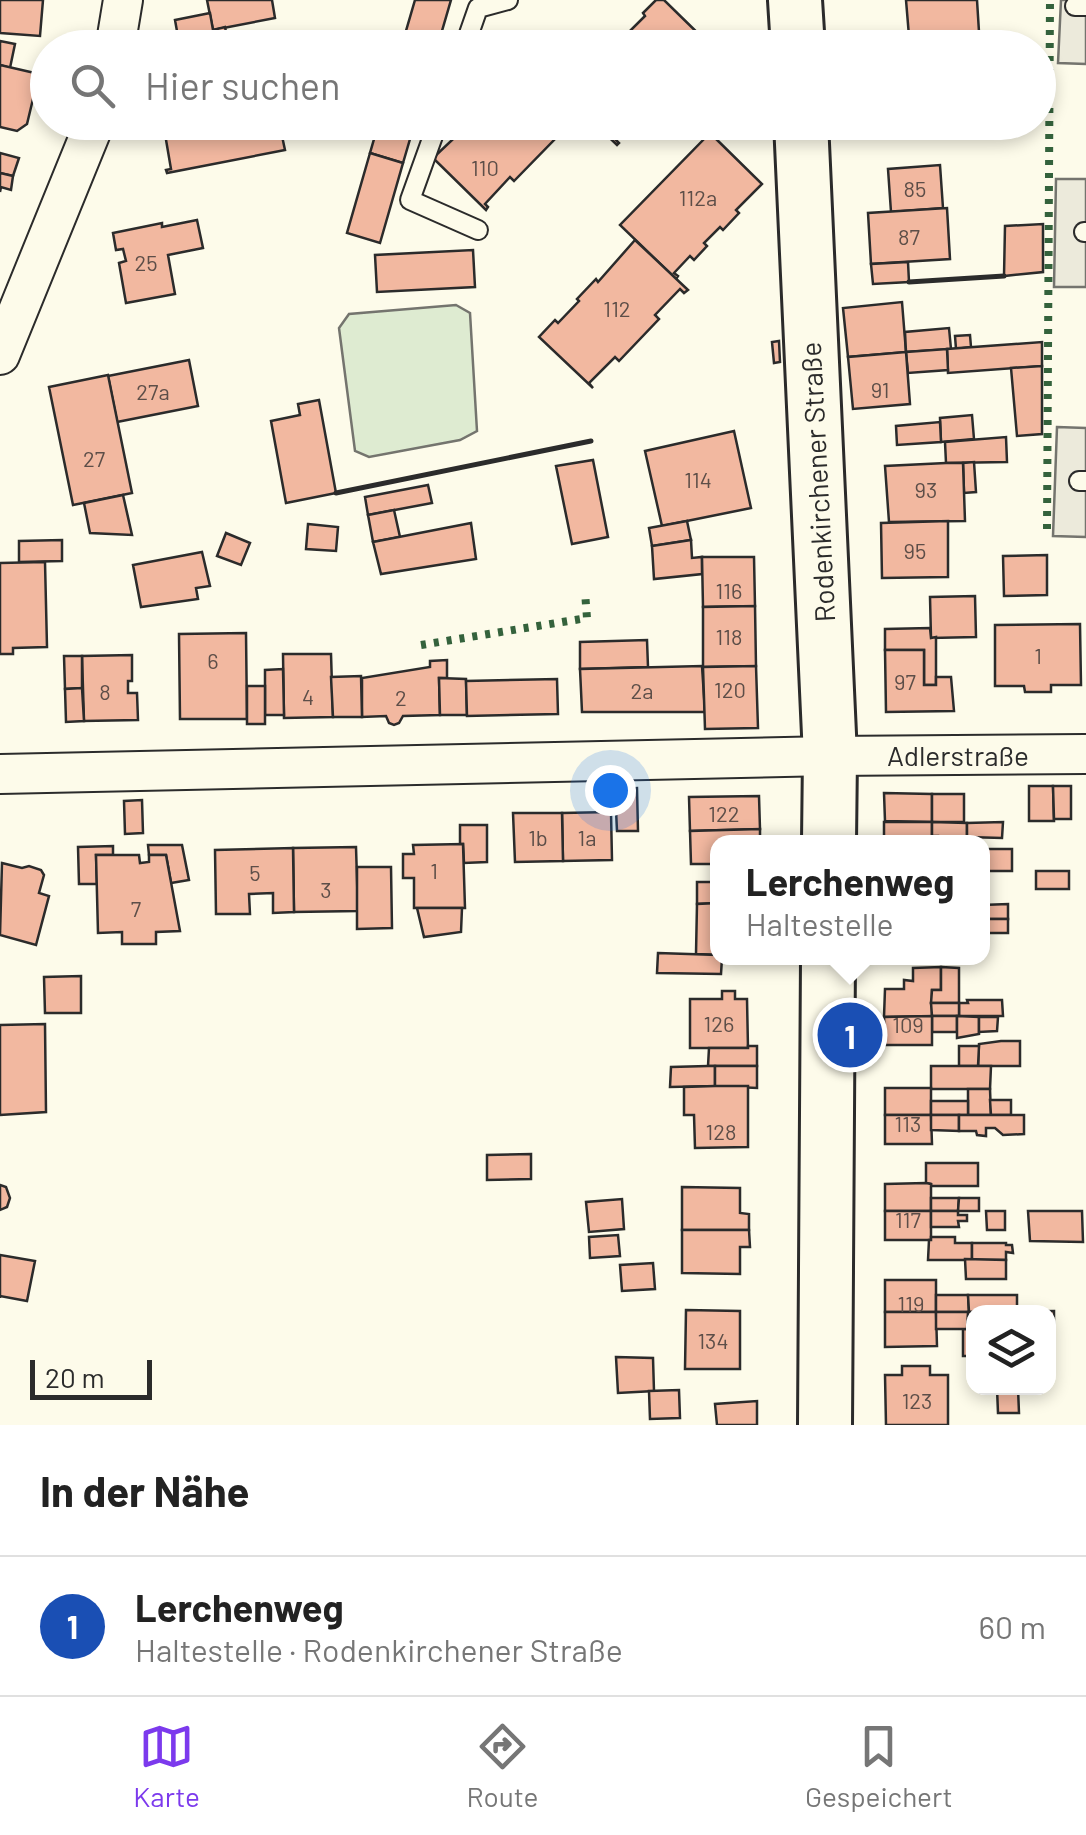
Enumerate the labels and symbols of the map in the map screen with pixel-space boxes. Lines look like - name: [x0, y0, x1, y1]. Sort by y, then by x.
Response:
- house number: 110: [471, 154, 499, 180]
- house number: 85: [904, 175, 926, 201]
- house number: 112a: [679, 184, 717, 210]
- house number: 87: [898, 223, 920, 249]
- house number: 25: [134, 249, 158, 275]
- house number: 112: [603, 295, 631, 321]
- street label: Rodenkirchener Straße: [793, 341, 841, 623]
- house number: 91: [871, 376, 889, 402]
- house number: 27a: [136, 378, 170, 404]
- house number: 27: [83, 445, 105, 471]
- house number: 114: [684, 466, 712, 492]
- house number: 93: [915, 476, 937, 502]
- house number: 95: [904, 537, 926, 563]
- house number: 116: [716, 577, 742, 603]
- house number: 118: [716, 623, 742, 649]
- house number: 1: [1034, 642, 1042, 668]
- house number: 6: [207, 647, 219, 673]
- house number: 97: [894, 668, 916, 694]
- house number: 120: [714, 676, 746, 702]
- house number: 2a: [630, 677, 654, 703]
- house number: 8: [99, 678, 111, 704]
- house number: 4: [302, 683, 314, 709]
- house number: 2: [395, 684, 407, 710]
- street label: Adlerstraße: [887, 738, 1029, 772]
- your location: [585, 765, 636, 816]
- house number: 122: [708, 800, 740, 826]
- house number: 1b: [528, 824, 548, 850]
- house number: 1a: [578, 824, 596, 850]
- house number: 1: [430, 857, 438, 883]
- house number: 5: [249, 859, 261, 885]
- house number: 3: [320, 876, 332, 902]
- house number: 7: [131, 895, 141, 921]
- pin: 1: [818, 998, 882, 1072]
- house number: 126: [704, 1010, 734, 1036]
- house number: 109: [892, 1011, 924, 1037]
- house number: 113: [895, 1110, 921, 1136]
- house number: 128: [706, 1118, 736, 1144]
- house number: 117: [895, 1206, 921, 1232]
- house number: 119: [898, 1290, 924, 1316]
- house number: 134: [697, 1327, 729, 1353]
- scale bar: [30, 1355, 152, 1400]
- house number: 123: [902, 1387, 932, 1413]

